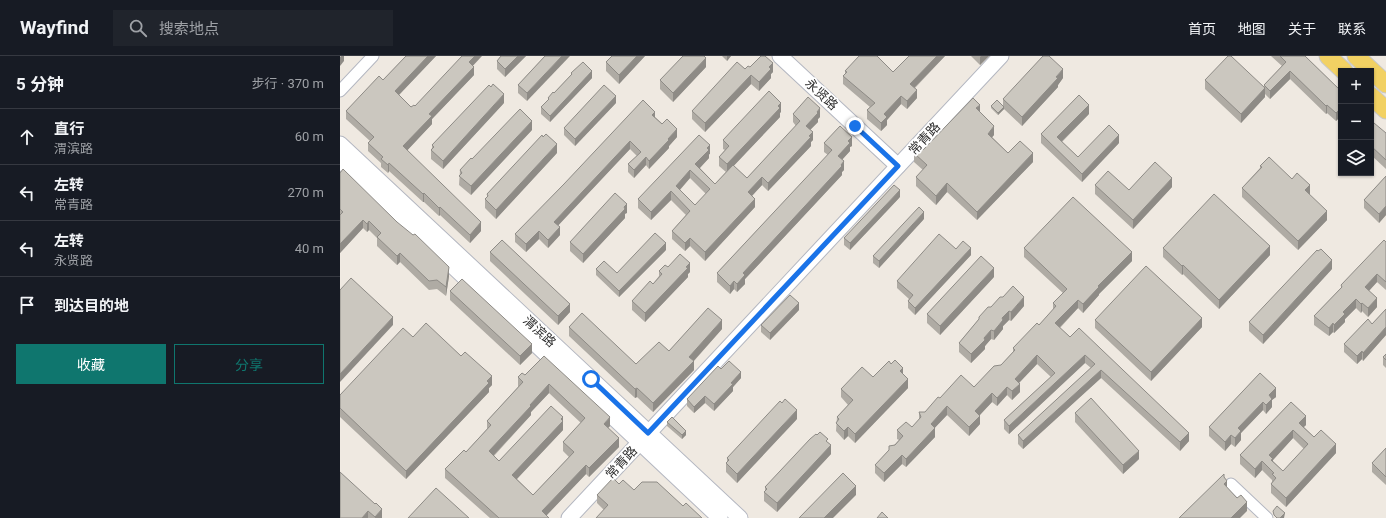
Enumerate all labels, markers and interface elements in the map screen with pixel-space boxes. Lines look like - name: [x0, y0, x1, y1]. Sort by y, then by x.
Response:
- search box: [113, 10, 393, 46]
- text: Wayfind: [20, 16, 89, 39]
- icon: search: [127, 17, 149, 39]
- text: 搜索地点: [159, 20, 219, 38]
- text: 首页: [1188, 21, 1216, 37]
- text: 地图: [1238, 21, 1266, 37]
- text: 关于: [1288, 21, 1316, 37]
- text: 联系: [1338, 21, 1366, 37]
- map controls: [1338, 68, 1374, 176]
- button: +: [1338, 68, 1374, 104]
- text: 5 分钟: [16, 74, 64, 94]
- text: 步行 · 370 m: [252, 76, 324, 91]
- street label: 永贤路: [802, 76, 841, 113]
- button: −: [1338, 104, 1374, 140]
- route end: [846, 117, 864, 135]
- street label: 常青路: [906, 119, 943, 158]
- text: 直行: [54, 120, 84, 138]
- icon: ahead: [16, 126, 38, 148]
- text: 60 m: [295, 129, 324, 144]
- button: layers: [1338, 140, 1374, 176]
- text: 渭滨路: [54, 141, 93, 156]
- text: 左转: [54, 176, 84, 194]
- icon: left: [16, 182, 38, 204]
- text: 270 m: [287, 185, 324, 200]
- text: 常青路: [54, 197, 93, 212]
- text: 左转: [54, 232, 84, 250]
- icon: left: [16, 238, 38, 260]
- text: 40 m: [295, 241, 324, 256]
- text: 永贤路: [54, 253, 93, 268]
- icon: arrive: [16, 294, 38, 316]
- text: 到达目的地: [54, 297, 129, 315]
- street label: 渭滨路: [520, 313, 559, 350]
- button: 收藏: [16, 344, 166, 384]
- button: 分享: [174, 344, 324, 384]
- route start: [582, 370, 600, 388]
- street label: 常青路: [603, 443, 640, 482]

